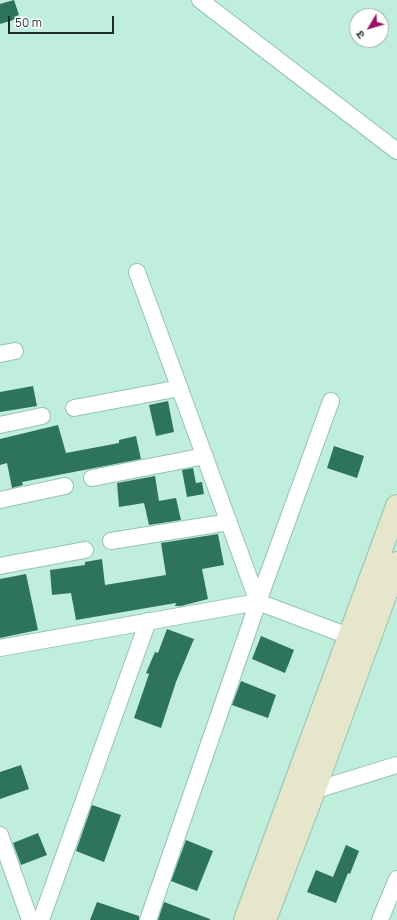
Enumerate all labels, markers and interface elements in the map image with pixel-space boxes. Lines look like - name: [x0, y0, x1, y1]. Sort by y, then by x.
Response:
- scale bar: [10, 8, 116, 34]
- north arrow: [349, 8, 389, 48]
- text: 50 m: [15, 14, 42, 31]
- text: उ: [352, 28, 368, 42]

